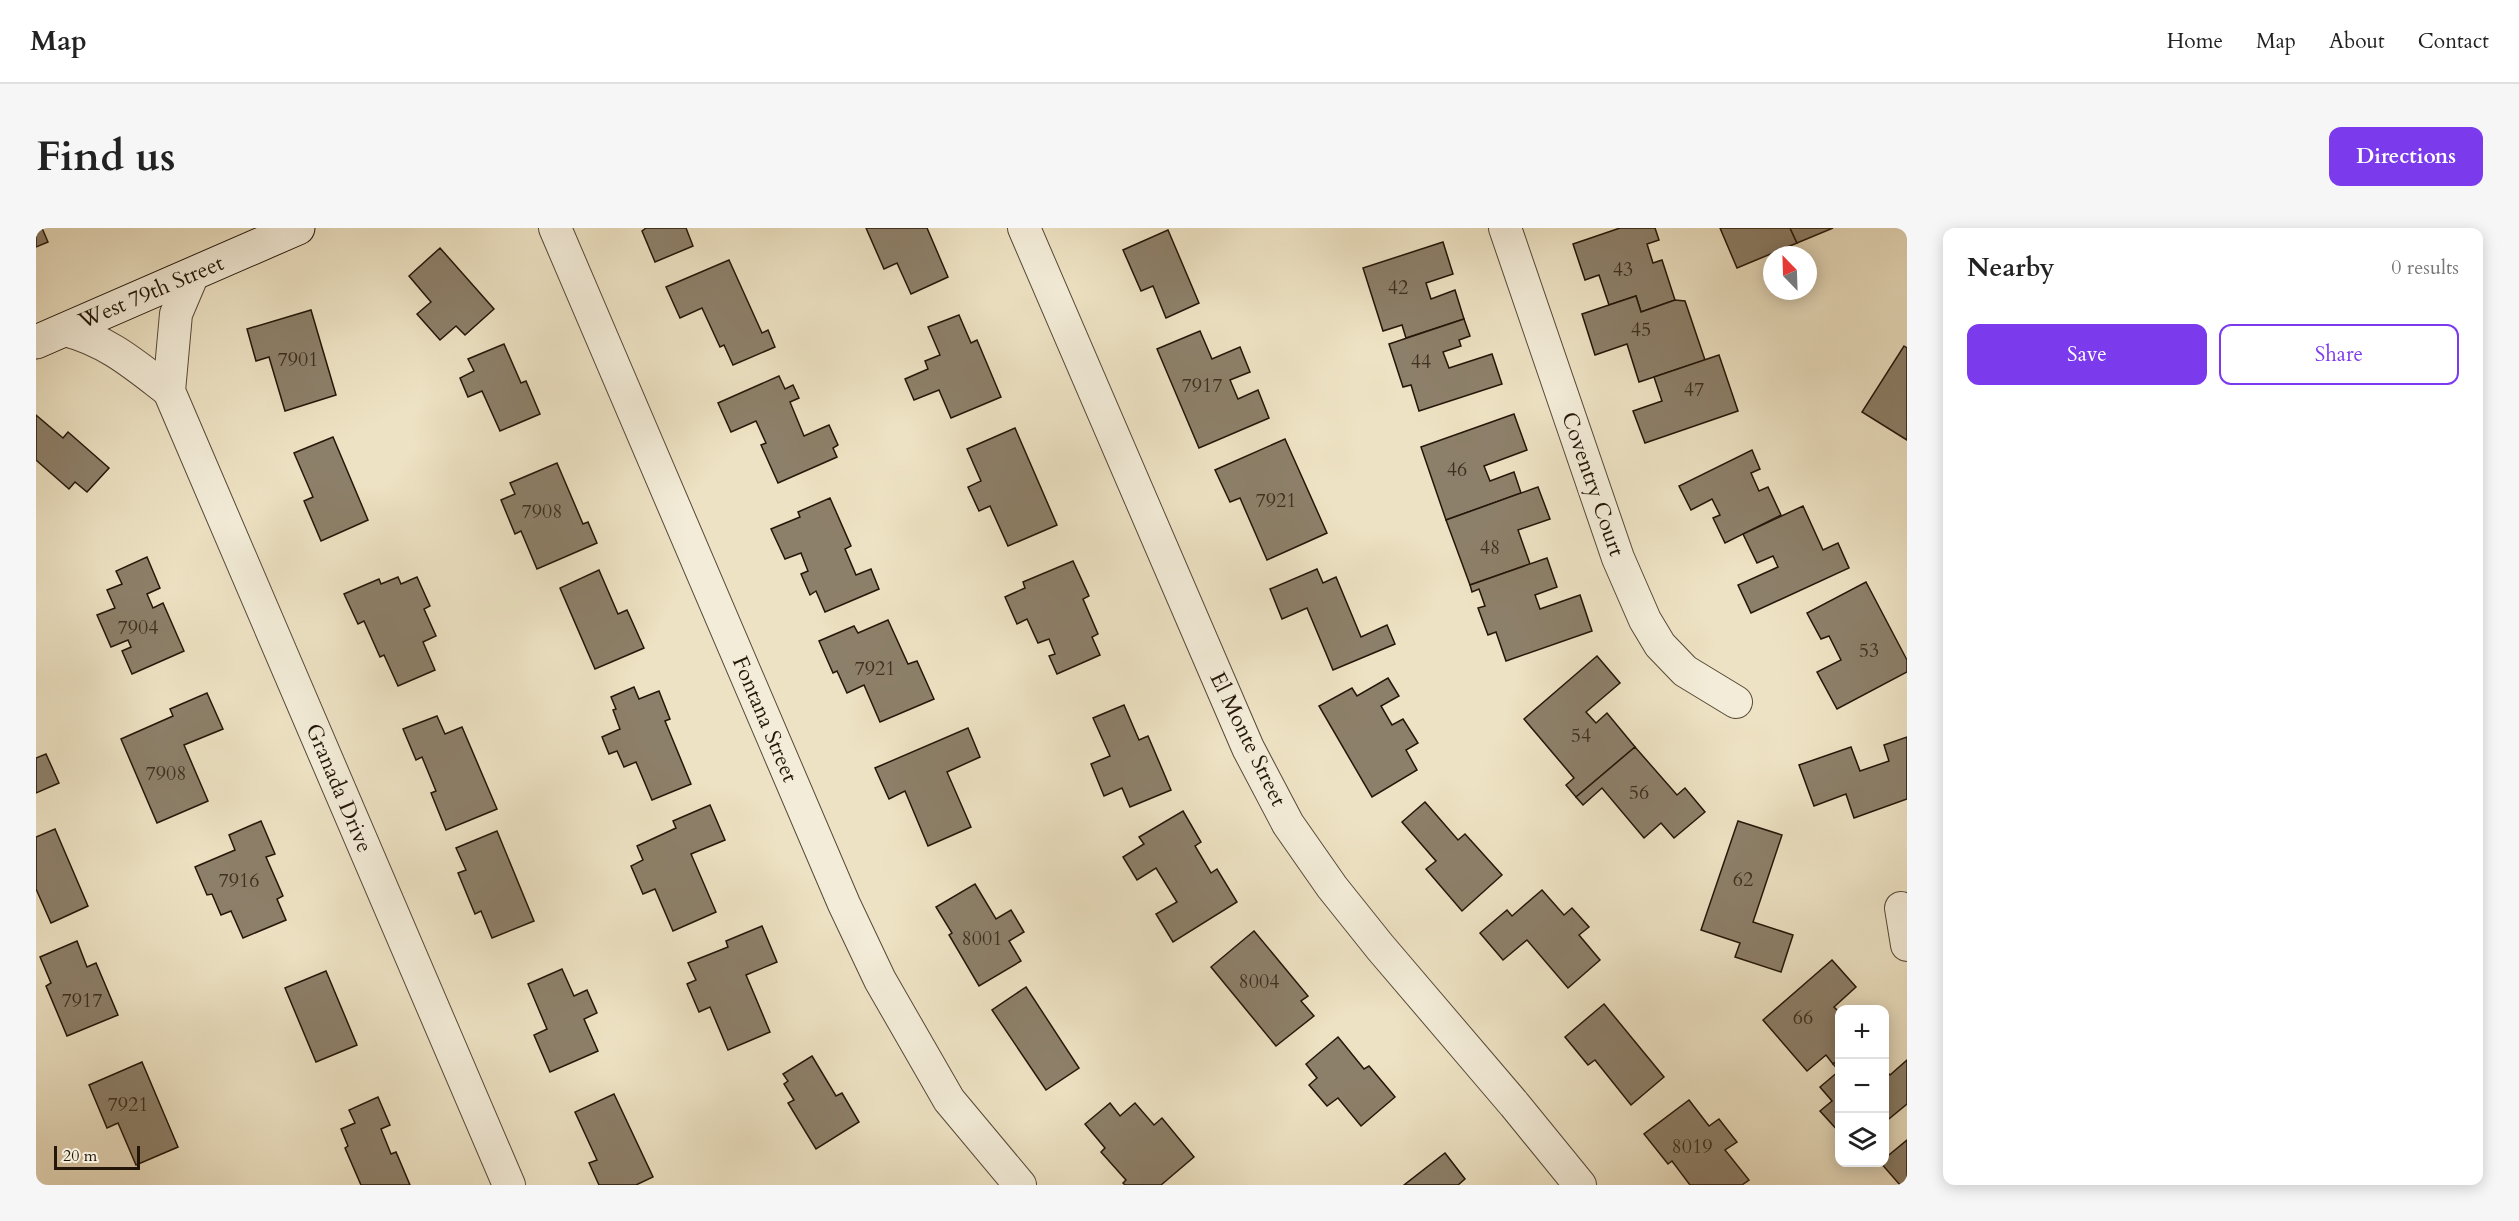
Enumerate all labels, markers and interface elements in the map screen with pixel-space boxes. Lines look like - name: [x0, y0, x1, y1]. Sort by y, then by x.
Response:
- text: Map: [30, 22, 87, 60]
- text: Home: [2167, 27, 2223, 56]
- text: Map: [2256, 27, 2296, 56]
- text: About: [2329, 27, 2385, 56]
- text: Contact: [2418, 27, 2489, 56]
- button: Directions: [2329, 127, 2483, 186]
- text: Find us: [36, 128, 176, 185]
- north arrow: [1763, 246, 1817, 300]
- street label: West 79th Street: [73, 248, 228, 336]
- text: Nearby: [1967, 250, 2055, 285]
- text: 0 results: [2391, 254, 2459, 281]
- house number: 43: [1613, 256, 1633, 283]
- house number: 42: [1388, 274, 1408, 301]
- house number: 45: [1631, 316, 1651, 343]
- button: Save: [1967, 324, 2207, 385]
- button: Share: [2219, 324, 2459, 385]
- house number: 7901: [278, 346, 318, 373]
- house number: 44: [1411, 348, 1431, 375]
- house number: 7917: [1182, 372, 1222, 399]
- house number: 47: [1684, 376, 1704, 403]
- street label: Coventry Court: [1554, 408, 1632, 560]
- house number: 46: [1447, 456, 1467, 483]
- house number: 7921: [1256, 487, 1296, 514]
- house number: 7908: [522, 498, 562, 525]
- house number: 48: [1480, 534, 1500, 561]
- house number: 7904: [118, 614, 158, 641]
- house number: 53: [1859, 637, 1879, 664]
- street label: Fontana Street: [725, 651, 805, 787]
- house number: 7921: [855, 655, 895, 682]
- street label: El Monte Street: [1203, 667, 1293, 811]
- street label: Granada Drive: [298, 719, 380, 857]
- house number: 54: [1571, 722, 1591, 749]
- house number: 7908: [146, 760, 186, 787]
- house number: 56: [1629, 779, 1649, 806]
- house number: 62: [1733, 866, 1753, 893]
- house number: 7916: [219, 867, 259, 894]
- house number: 8001: [962, 925, 1002, 952]
- house number: 8004: [1239, 968, 1279, 995]
- house number: 7917: [62, 987, 102, 1014]
- house number: 66: [1793, 1004, 1813, 1031]
- map controls: [1835, 1005, 1889, 1167]
- button: +: [1835, 1005, 1889, 1059]
- button: −: [1835, 1059, 1889, 1113]
- house number: 7921: [108, 1091, 148, 1118]
- button: layers: [1835, 1113, 1889, 1167]
- house number: 8019: [1672, 1133, 1712, 1160]
- scale bar: [54, 1143, 140, 1170]
- text: 20 m: [63, 1145, 97, 1167]

